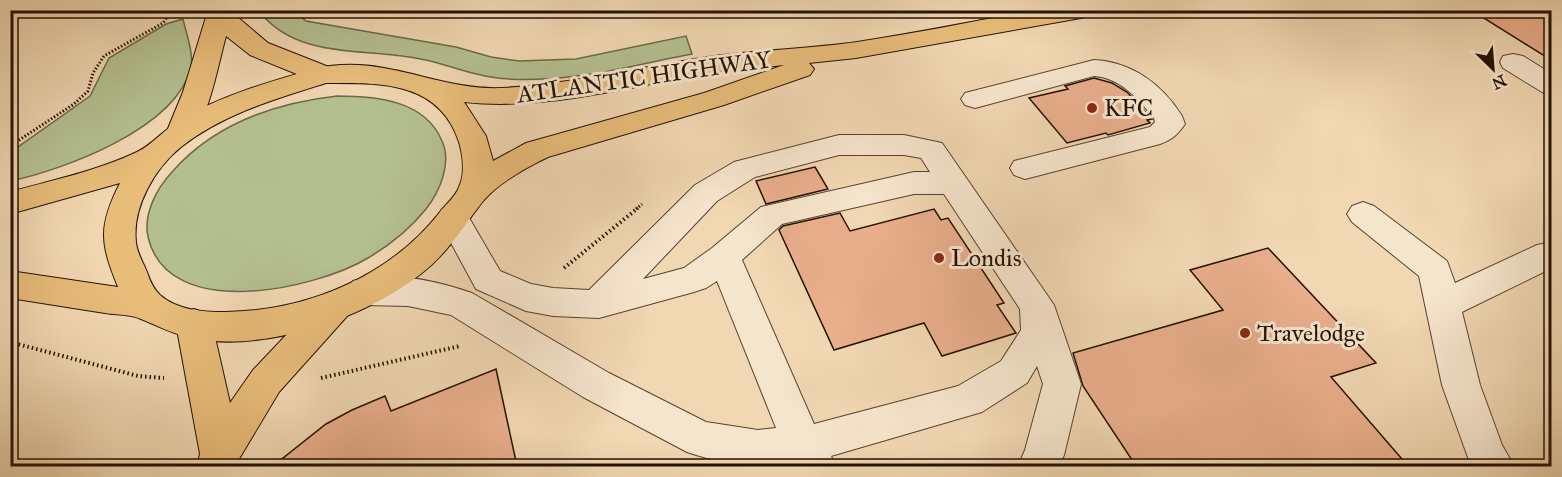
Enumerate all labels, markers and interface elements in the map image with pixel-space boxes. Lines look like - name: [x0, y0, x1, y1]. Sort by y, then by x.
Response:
- north arrow: [1463, 39, 1523, 99]
- street label: ATLANTIC HIGHWAY: [514, 44, 774, 110]
- text: N: [1489, 71, 1509, 94]
- place label: KFC: [1104, 93, 1153, 123]
- marker: KFC: [1085, 101, 1099, 115]
- place label: Londis: [951, 243, 1021, 273]
- marker: Londis: [932, 251, 946, 265]
- place label: Travelodge: [1257, 318, 1365, 348]
- marker: Travelodge: [1238, 326, 1252, 340]

